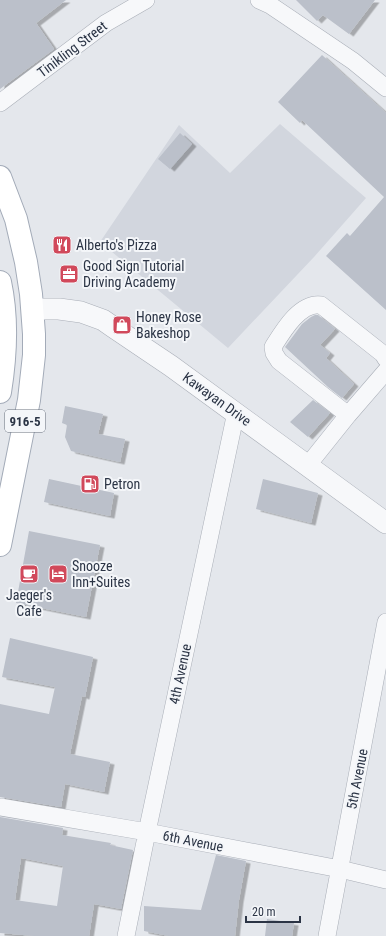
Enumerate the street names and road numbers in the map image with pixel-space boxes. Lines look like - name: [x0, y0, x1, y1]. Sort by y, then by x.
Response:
- street label: Tinikling Street: [34, 18, 110, 80]
- street label: Kawayan Drive: [180, 369, 255, 429]
- road number: 916-5: [5, 410, 45, 432]
- street label: 4th Avenue: [166, 642, 194, 706]
- street label: 5th Avenue: [343, 747, 371, 811]
- street label: 6th Avenue: [161, 827, 225, 855]

